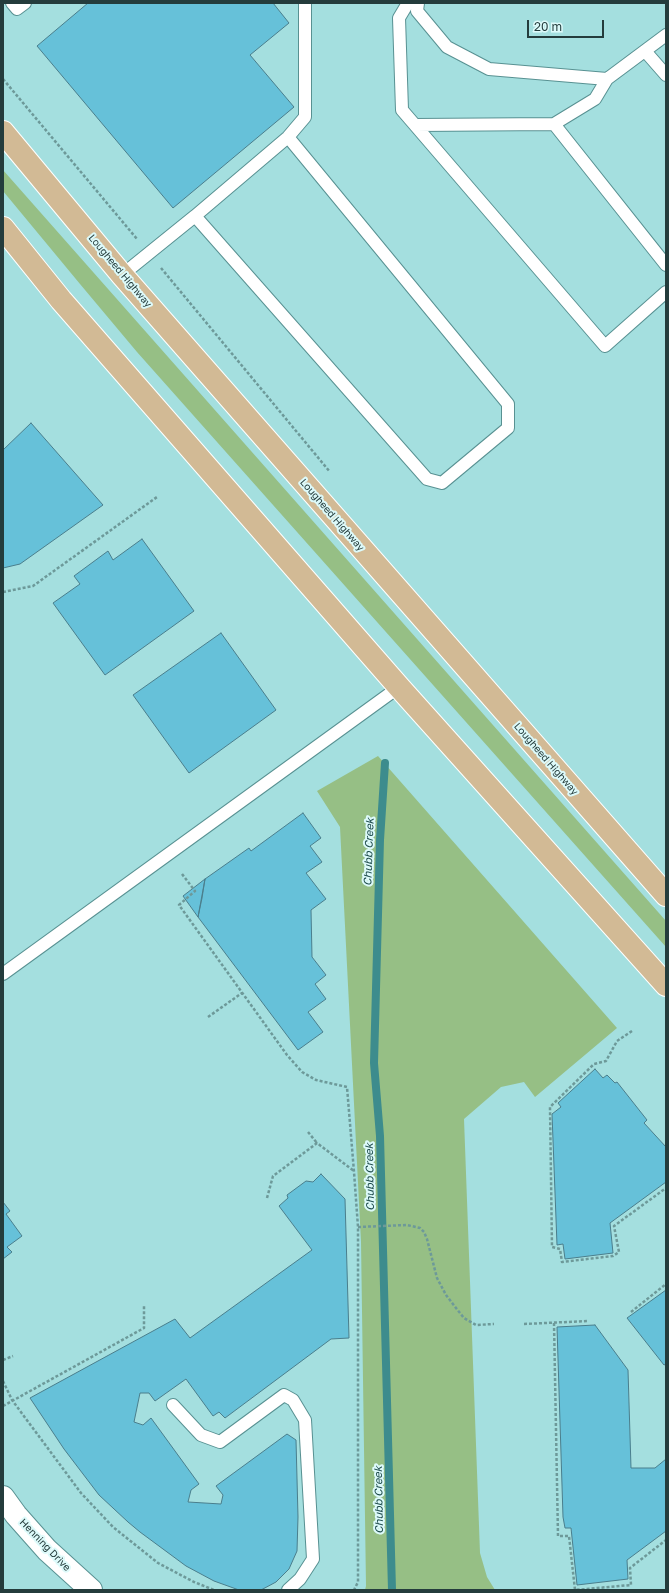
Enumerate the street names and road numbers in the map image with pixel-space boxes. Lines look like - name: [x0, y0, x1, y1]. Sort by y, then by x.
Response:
- street label: Lougheed Highway: [86, 232, 154, 310]
- street label: Lougheed Highway: [297, 476, 367, 554]
- street label: Lougheed Highway: [511, 720, 581, 798]
- street label: Henning Drive: [17, 1516, 73, 1574]

